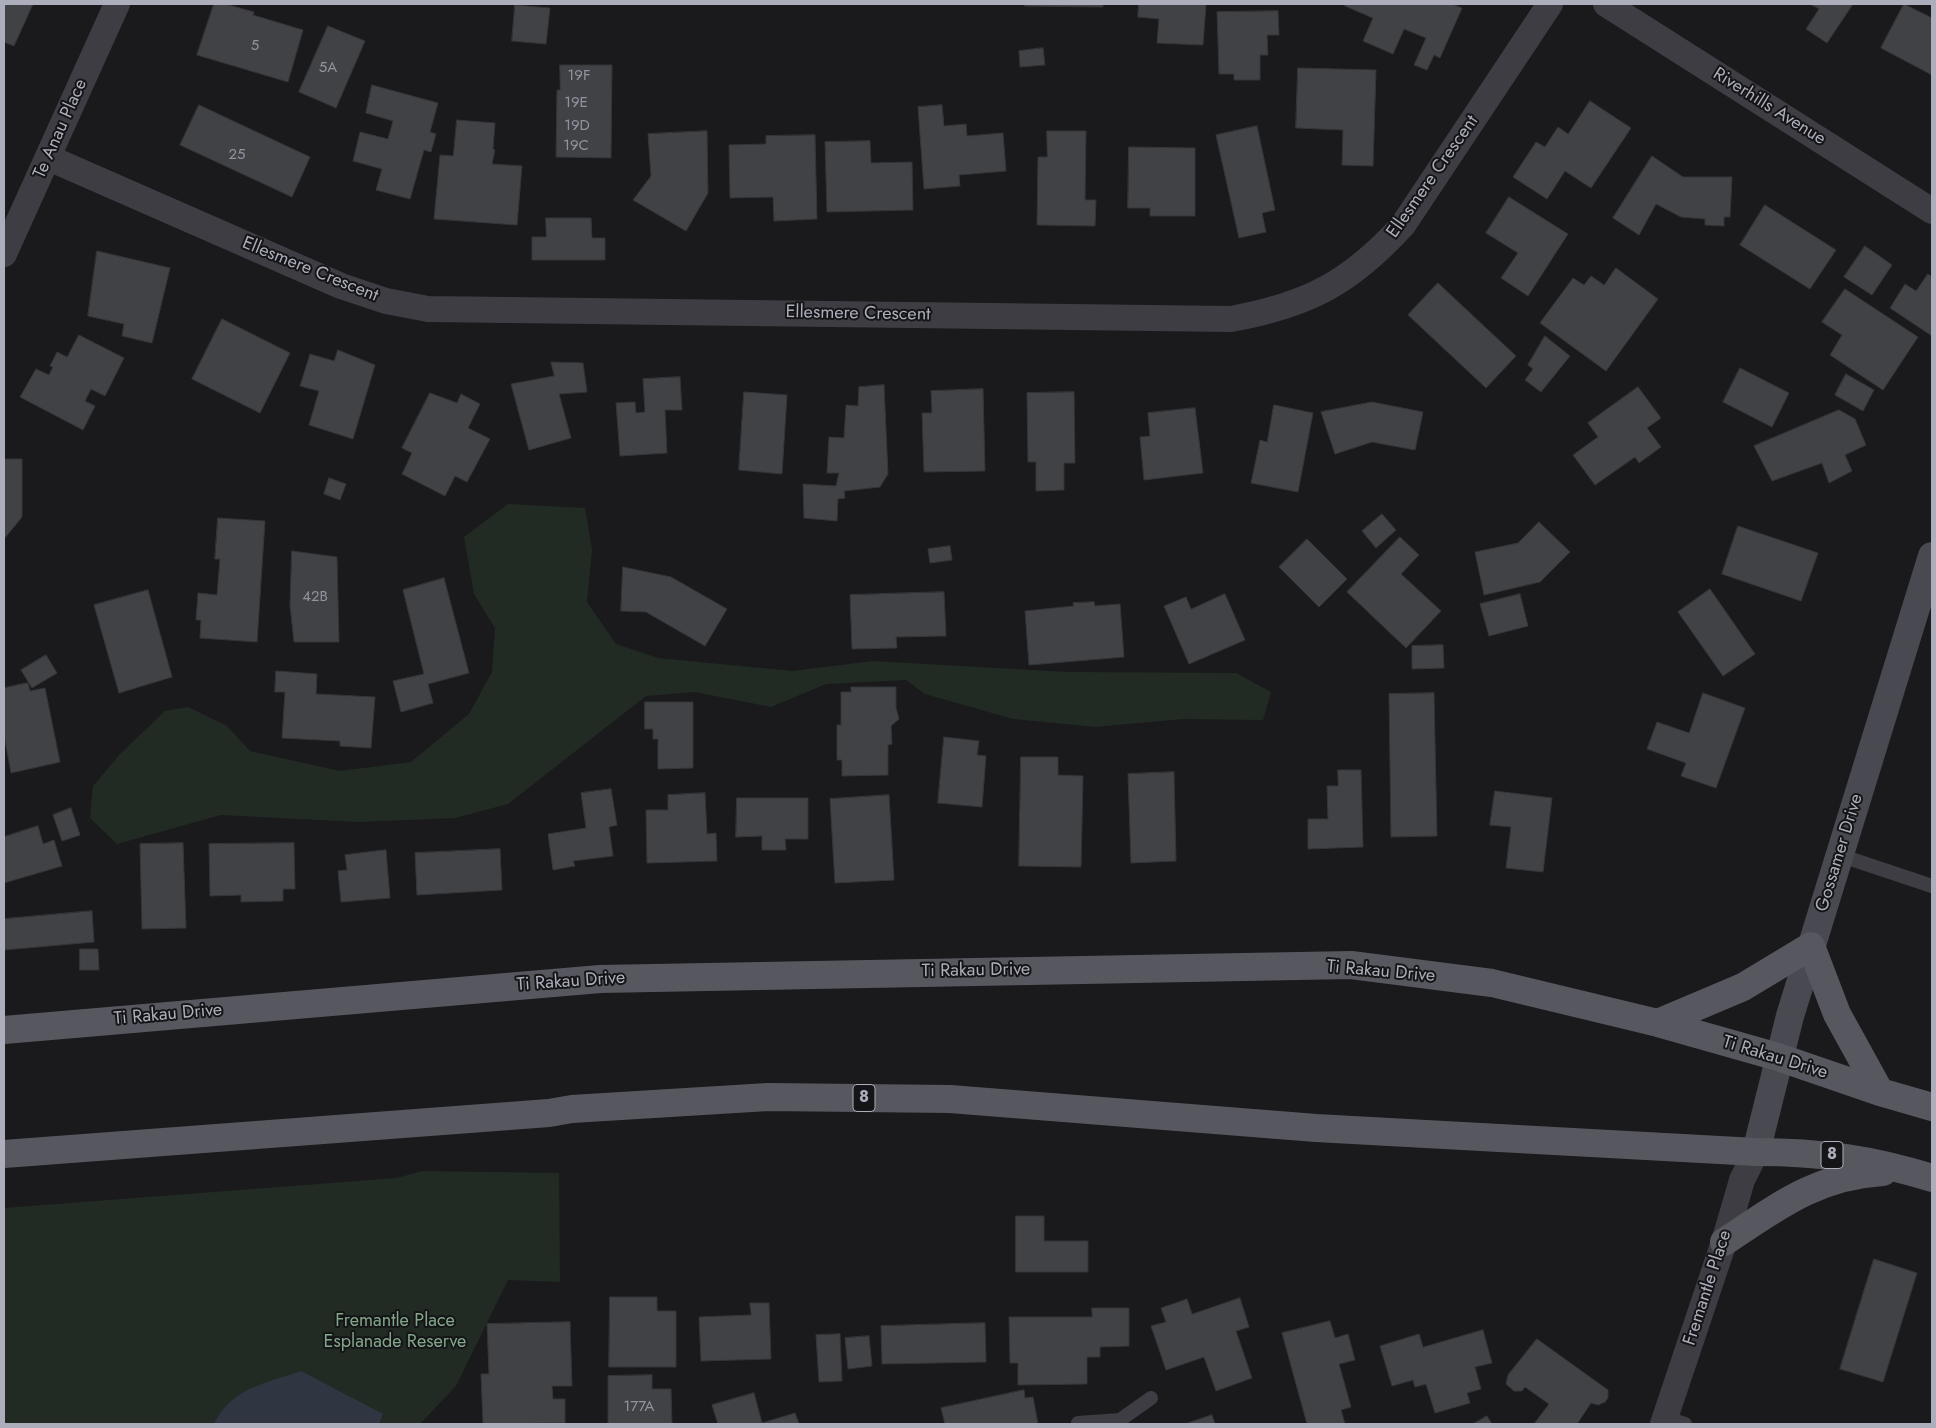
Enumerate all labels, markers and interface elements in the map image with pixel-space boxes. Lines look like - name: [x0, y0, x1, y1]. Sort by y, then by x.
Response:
- house number: 5: [251, 37, 259, 55]
- house number: 5A: [319, 59, 337, 77]
- street label: Riverhills Avenue: [1709, 64, 1829, 150]
- house number: 19F: [568, 67, 590, 85]
- street label: Te Anau Place: [29, 76, 93, 182]
- house number: 19E: [564, 94, 588, 112]
- street label: Ellesmere Crescent: [1383, 111, 1483, 243]
- house number: 19D: [564, 117, 590, 135]
- house number: 19C: [563, 137, 589, 155]
- house number: 25: [229, 146, 245, 164]
- street label: Ellesmere Crescent: [239, 233, 381, 307]
- street label: Ellesmere Crescent: [785, 302, 931, 326]
- house number: 42B: [302, 588, 328, 606]
- street label: Gossamer Drive: [1812, 792, 1868, 914]
- street label: Ti Rakau Drive: [1326, 957, 1436, 987]
- street label: Ti Rakau Drive: [922, 959, 1030, 983]
- street label: Ti Rakau Drive: [516, 967, 626, 997]
- street label: Ti Rakau Drive: [113, 1000, 223, 1030]
- street label: Ti Rakau Drive: [1720, 1032, 1830, 1084]
- road number: 8: [853, 1084, 875, 1112]
- road number: 8: [1821, 1142, 1843, 1168]
- street label: Fremantle Place: [1679, 1228, 1737, 1348]
- park label: Fremantle Place Esplanade Reserve: [324, 1311, 466, 1354]
- house number: 177A: [624, 1398, 654, 1416]

